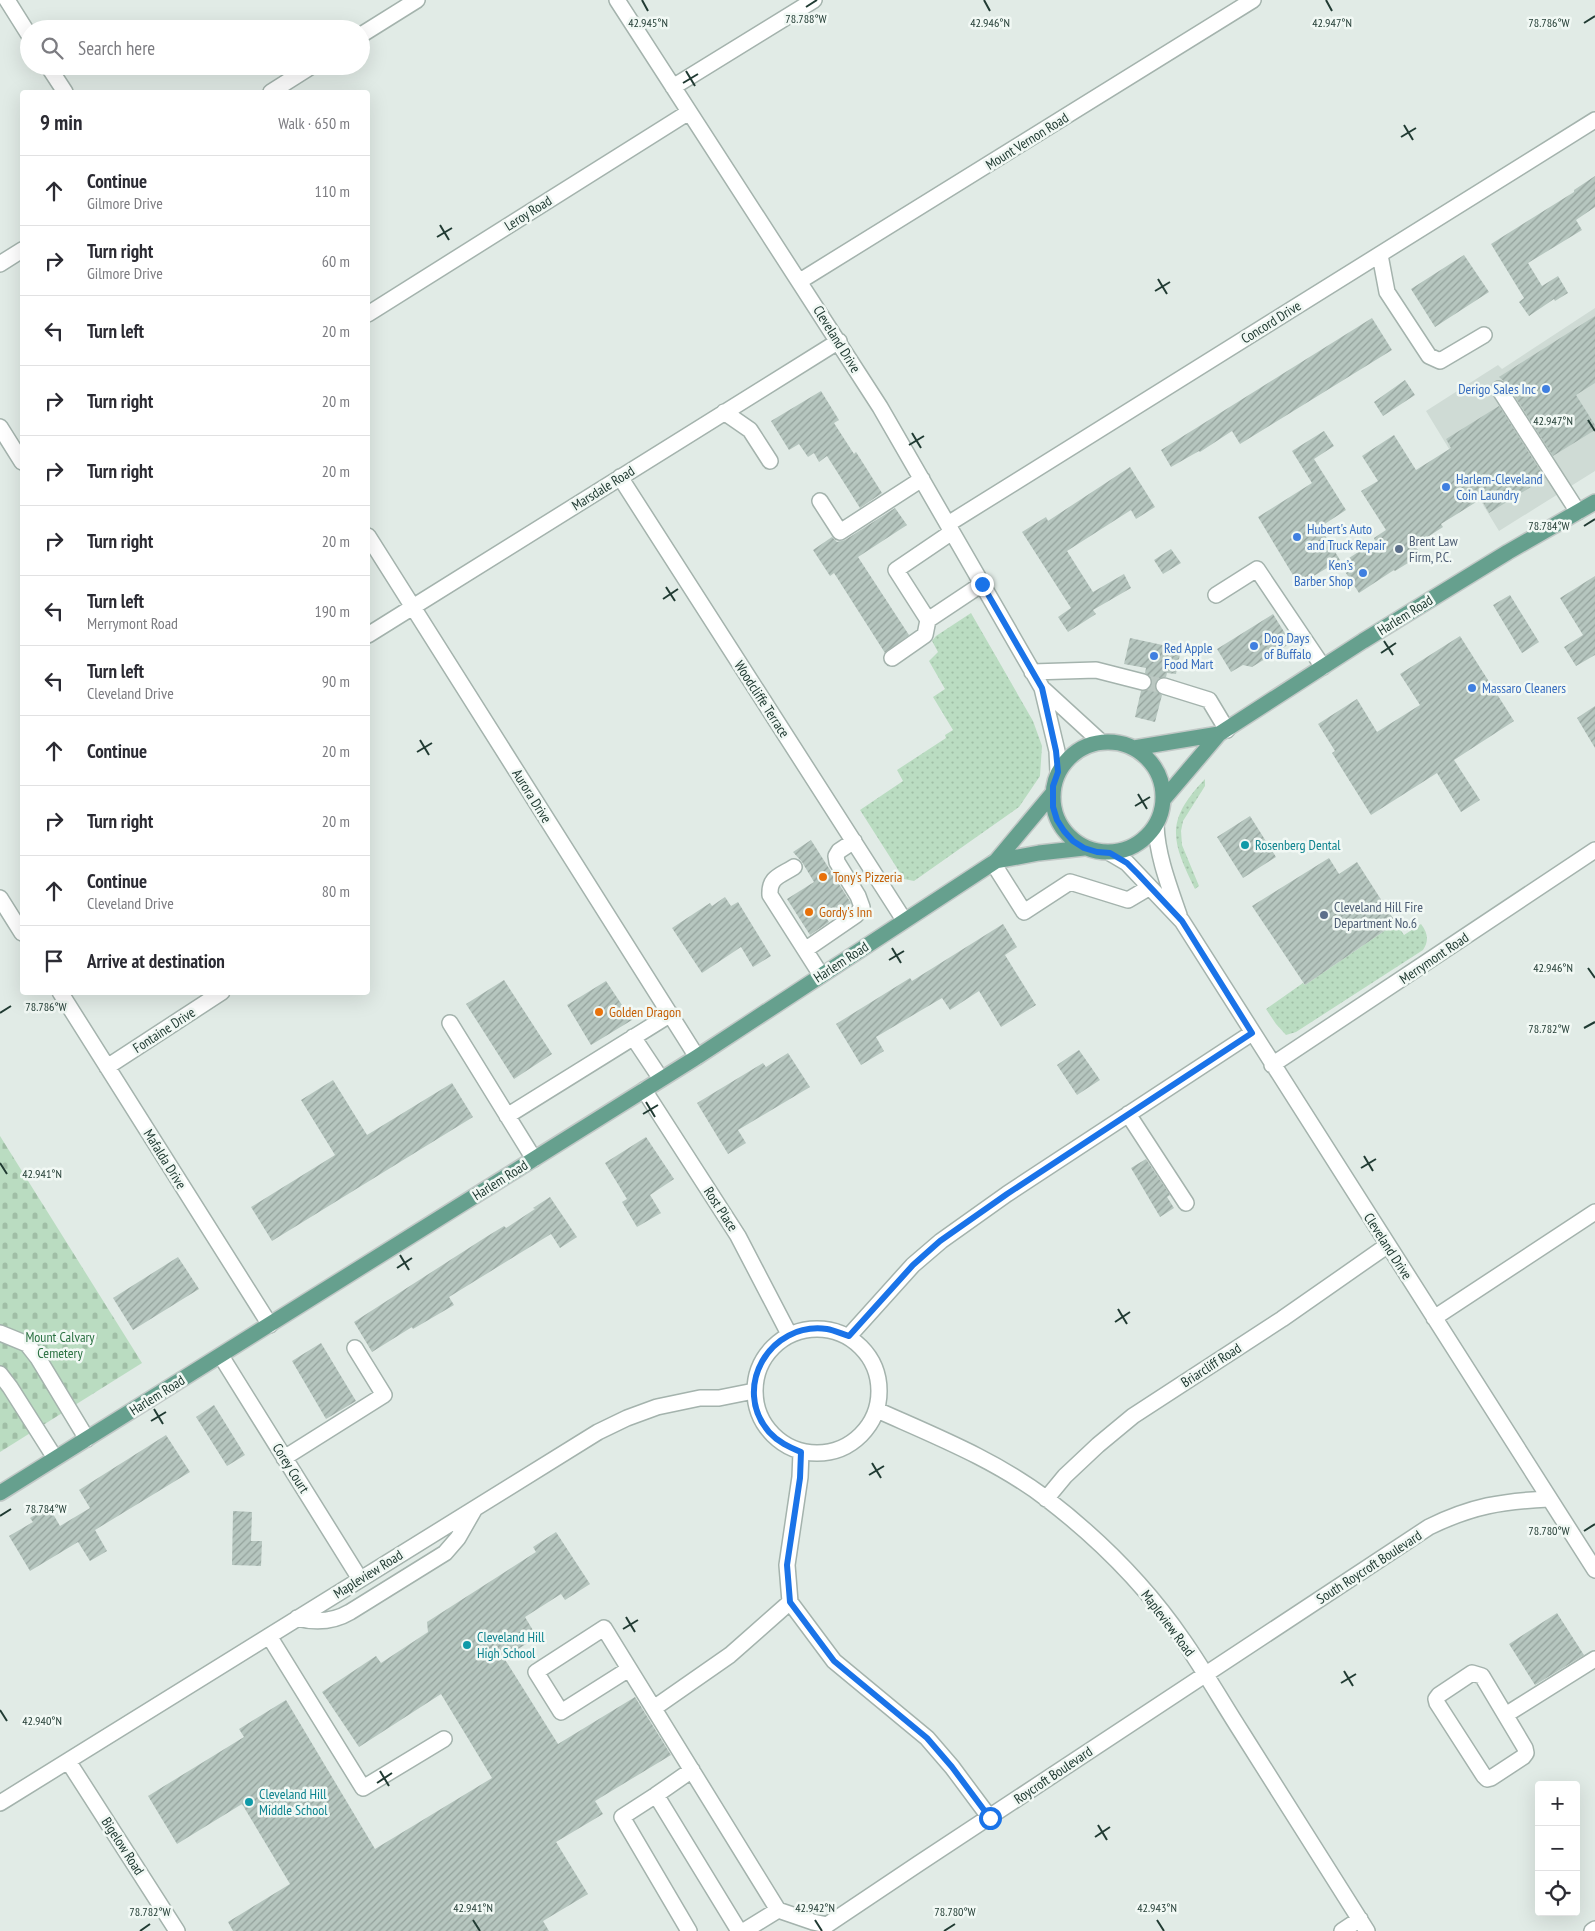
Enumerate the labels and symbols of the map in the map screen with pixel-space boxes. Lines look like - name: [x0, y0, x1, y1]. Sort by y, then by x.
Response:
- text: 78.788°W: [785, 11, 827, 26]
- text: 42.945°N: [628, 15, 668, 30]
- text: 42.946°N: [970, 15, 1010, 30]
- text: 42.947°N: [1312, 15, 1352, 30]
- text: 78.786°W: [1528, 15, 1570, 30]
- street label: Mount Vernon Road: [982, 108, 1072, 174]
- street label: Leroy Road: [501, 191, 555, 235]
- street label: Concord Drive: [1238, 296, 1304, 347]
- street label: Cleveland Drive: [809, 302, 865, 376]
- place label: Derigo Sales Inc: [1458, 380, 1536, 398]
- marker: Derigo Sales Inc: [1540, 383, 1552, 395]
- text: 42.947°N: [1533, 413, 1573, 428]
- street label: Marsdale Road: [568, 462, 638, 514]
- place label: Harlem-Cleveland Coin Laundry: [1456, 470, 1543, 504]
- marker: Harlem-Cleveland Coin Laundry: [1440, 481, 1452, 493]
- text: 78.784°W: [1528, 518, 1570, 533]
- place label: Hubert's Auto and Truck Repair: [1307, 520, 1386, 554]
- marker: Hubert's Auto and Truck Repair: [1291, 531, 1303, 543]
- place label: Brent Law Firm, P.C.: [1409, 532, 1458, 566]
- marker: Brent Law Firm, P.C.: [1393, 543, 1405, 555]
- place label: Ken’s Barber Shop: [1294, 556, 1353, 590]
- marker: Ken’s Barber Shop: [1357, 567, 1369, 579]
- route end: [971, 573, 994, 596]
- street label: Harlem Road: [1374, 591, 1436, 639]
- place label: Dog Days of Buffalo: [1264, 629, 1311, 663]
- place label: Red Apple Food Mart: [1164, 639, 1214, 673]
- marker: Dog Days of Buffalo: [1248, 640, 1260, 652]
- marker: Red Apple Food Mart: [1148, 650, 1160, 662]
- street label: Woodcliffe Terrace: [730, 657, 794, 741]
- place label: Massaro Cleaners: [1482, 679, 1566, 697]
- marker: Massaro Cleaners: [1466, 682, 1478, 694]
- street label: Aurora Drive: [508, 766, 556, 827]
- place label: Rosenberg Dental: [1255, 836, 1341, 854]
- marker: Rosenberg Dental: [1239, 839, 1251, 851]
- place label: Tony's Pizzeria: [833, 868, 902, 886]
- marker: Tony's Pizzeria: [817, 871, 829, 883]
- place label: Cleveland Hill Fire Department No.6: [1334, 898, 1423, 932]
- place label: Gordy's Inn: [819, 903, 872, 921]
- marker: Gordy's Inn: [803, 906, 815, 918]
- marker: Cleveland Hill Fire Department No.6: [1318, 909, 1330, 921]
- street label: Merrymont Road: [1396, 928, 1472, 988]
- street label: Harlem Road: [810, 938, 872, 986]
- text: 42.946°N: [1533, 960, 1573, 975]
- text: 78.786°W: [25, 999, 67, 1014]
- street label: Fontaine Drive: [129, 1003, 199, 1057]
- place label: Golden Dragon: [609, 1003, 681, 1021]
- marker: Golden Dragon: [593, 1006, 605, 1018]
- text: 78.782°W: [1528, 1021, 1570, 1036]
- street label: Mafalda Drive: [140, 1126, 191, 1192]
- street label: Harlem Road: [469, 1156, 531, 1204]
- text: 42.941°N: [22, 1166, 62, 1181]
- street label: Rost Place: [700, 1183, 742, 1235]
- street label: Cleveland Drive: [1360, 1209, 1416, 1283]
- park label: Mount Calvary Cemetery: [25, 1328, 95, 1362]
- street label: Briarcliff Road: [1177, 1339, 1245, 1391]
- street label: Harlem Road: [126, 1371, 188, 1419]
- street label: Corey Court: [269, 1440, 313, 1496]
- text: 78.784°W: [25, 1501, 67, 1516]
- text: 78.780°W: [1528, 1523, 1570, 1538]
- street label: South Roycroft Boulevard: [1313, 1526, 1425, 1608]
- street label: Mapleview Road: [330, 1546, 406, 1602]
- street label: Mapleview Road: [1137, 1586, 1199, 1660]
- place label: Cleveland Hill High School: [477, 1628, 545, 1662]
- marker: Cleveland Hill High School: [461, 1639, 473, 1651]
- text: 42.940°N: [22, 1713, 62, 1728]
- street label: Roycroft Boulevard: [1010, 1742, 1096, 1808]
- place label: Cleveland Hill Middle School: [259, 1785, 328, 1819]
- marker: Cleveland Hill Middle School: [243, 1796, 255, 1808]
- route start: [979, 1807, 1002, 1830]
- street label: Bigelow Road: [98, 1814, 148, 1878]
- text: 42.941°N: [453, 1900, 493, 1915]
- text: 42.942°N: [795, 1900, 835, 1915]
- text: 42.943°N: [1137, 1900, 1177, 1915]
- text: 78.782°W: [129, 1904, 171, 1919]
- text: 78.780°W: [934, 1904, 976, 1919]

